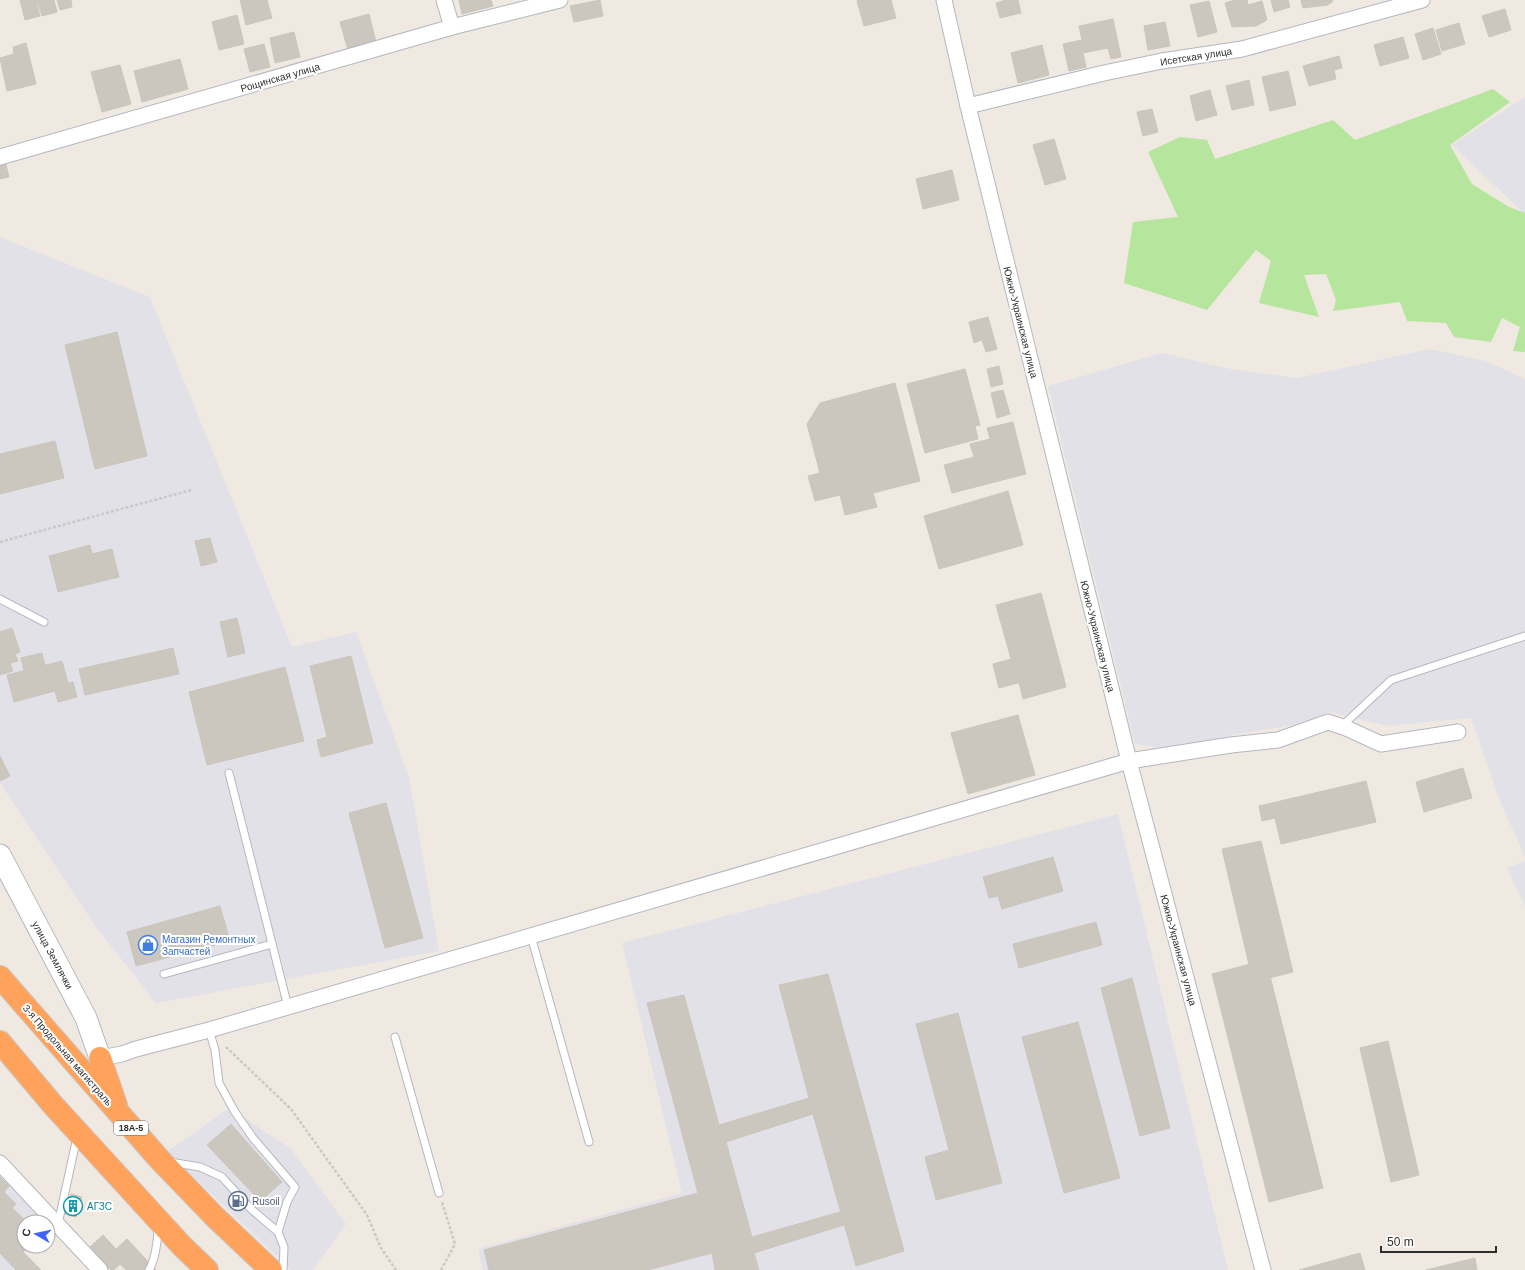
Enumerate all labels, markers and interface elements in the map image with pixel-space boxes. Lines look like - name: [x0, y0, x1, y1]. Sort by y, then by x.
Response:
- street label: Исетская улица: [1159, 45, 1233, 68]
- street label: Рощинская улица: [239, 61, 321, 94]
- street label: Южно-Украинская улица: [1001, 265, 1040, 379]
- street label: Южно-Украинская улица: [1078, 579, 1117, 693]
- street label: Южно-Украинская улица: [1158, 893, 1199, 1007]
- street label: улица Землячки: [30, 919, 75, 991]
- shop icon: Магазин Ремонтных Запчастей: [137, 934, 159, 956]
- place label: Магазин Ремонтных Запчастей: [162, 934, 255, 957]
- street label: 3-я Продольная магистраль: [21, 1003, 114, 1108]
- road number: 18А-5: [114, 1121, 148, 1135]
- fuel station icon: Rusoil: [227, 1190, 249, 1212]
- building icon: АГЗС: [62, 1195, 84, 1217]
- place label: Rusoil: [252, 1196, 280, 1207]
- place label: АГЗС: [87, 1201, 112, 1212]
- north arrow: [16, 1214, 56, 1254]
- text: С: [20, 1228, 33, 1237]
- scale bar: [1381, 1228, 1496, 1254]
- text: 50 m: [1387, 1235, 1414, 1249]

